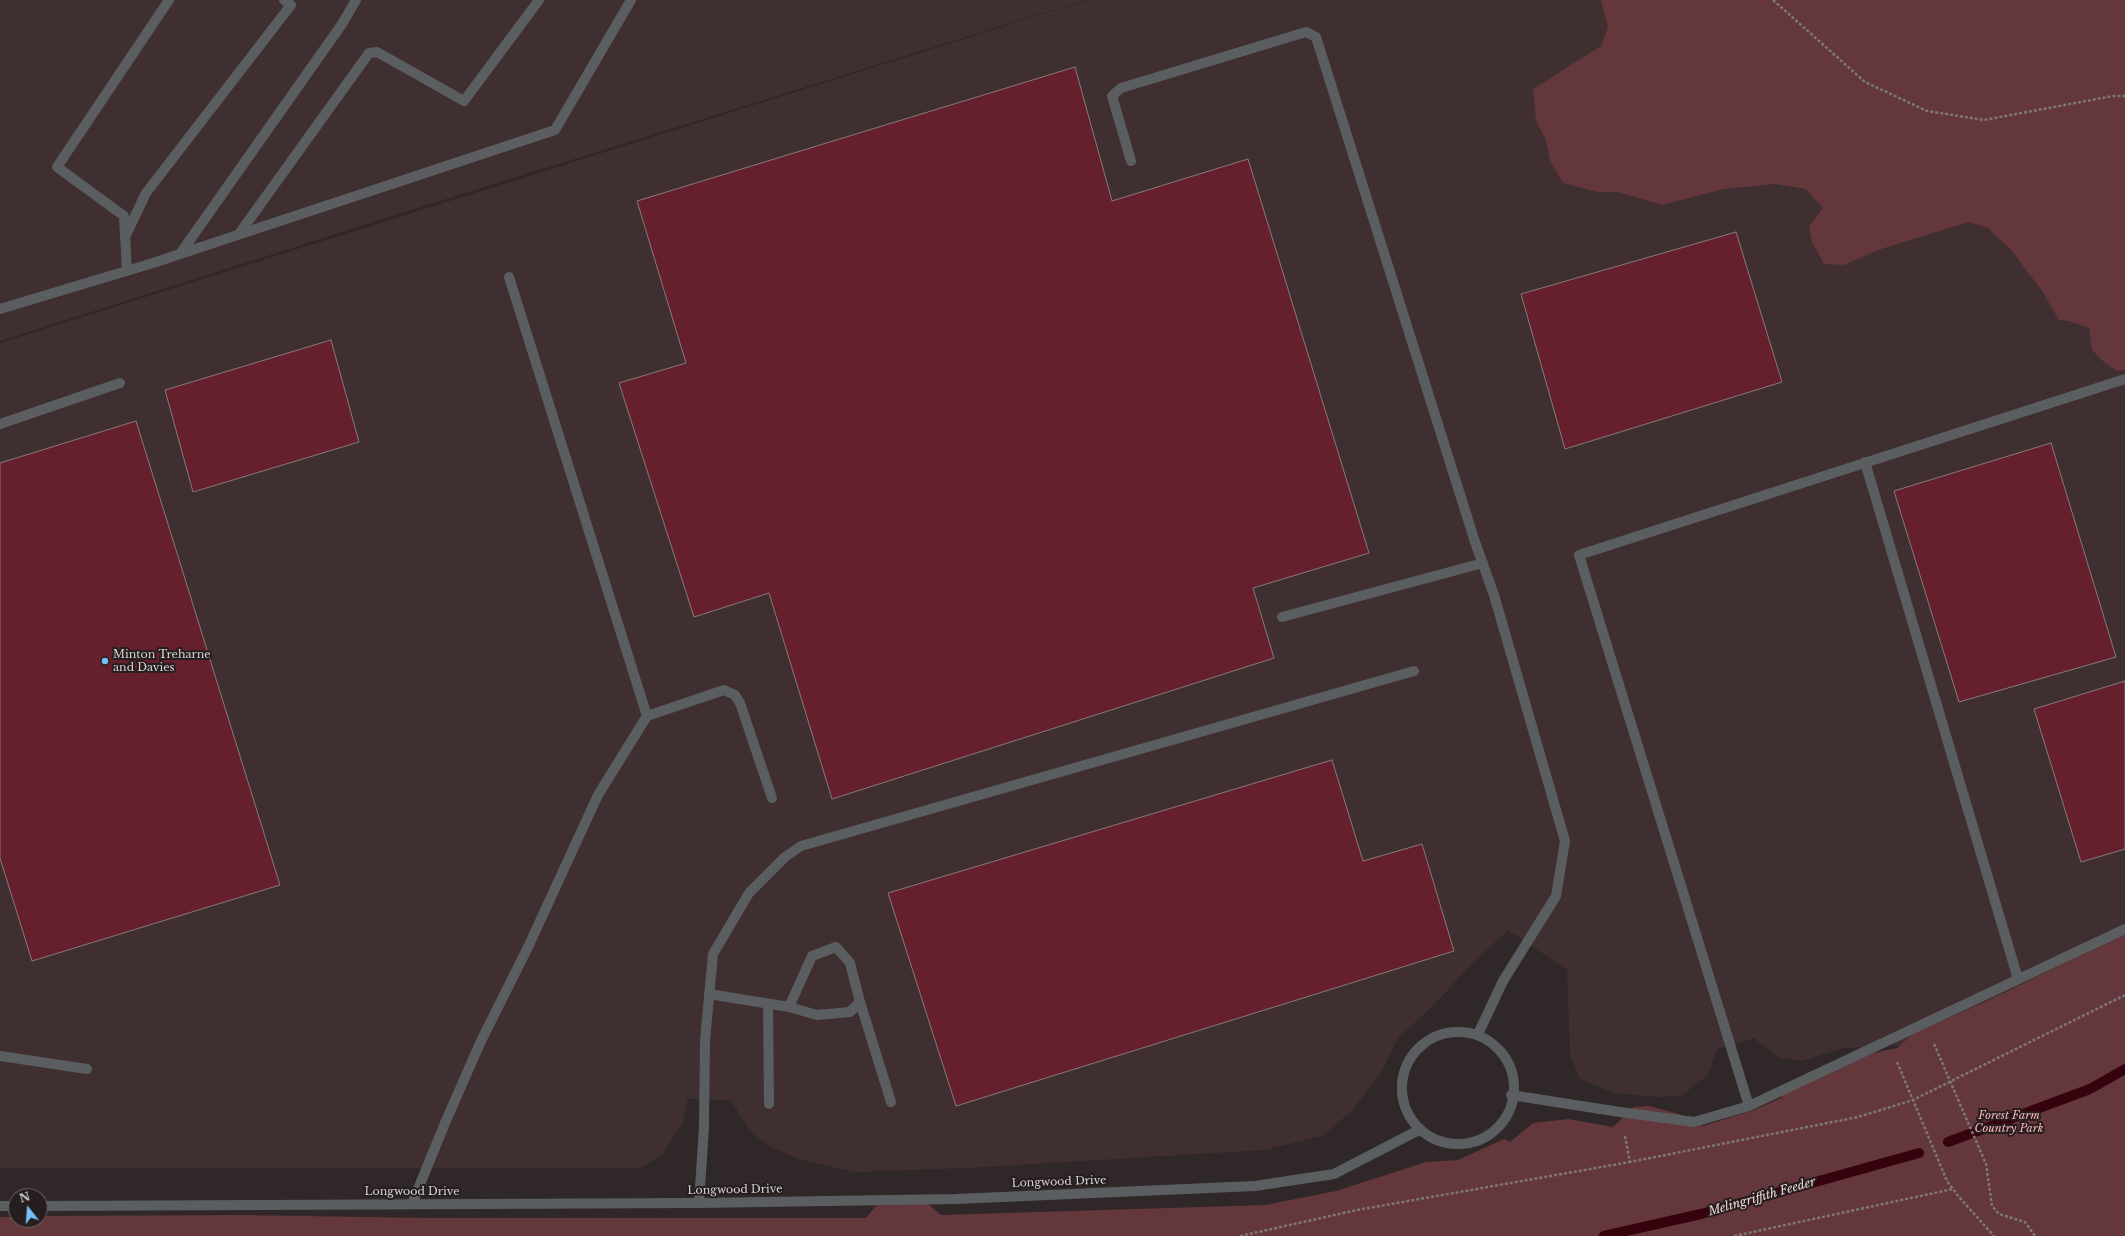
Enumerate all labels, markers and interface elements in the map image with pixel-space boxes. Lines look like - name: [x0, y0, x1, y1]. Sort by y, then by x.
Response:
- place label: Minton Treharne and Davies: [113, 648, 211, 674]
- marker: Minton Treharne and Davies: [100, 656, 110, 666]
- park label: Forest Farm Country Park: [1975, 1109, 2043, 1135]
- street label: Longwood Drive: [1011, 1174, 1107, 1190]
- water label: Melingriffith Feeder: [1707, 1175, 1817, 1219]
- street label: Longwood Drive: [687, 1183, 783, 1197]
- street label: Longwood Drive: [365, 1185, 459, 1199]
- north arrow: [8, 1188, 48, 1228]
- text: N: [18, 1189, 32, 1206]

